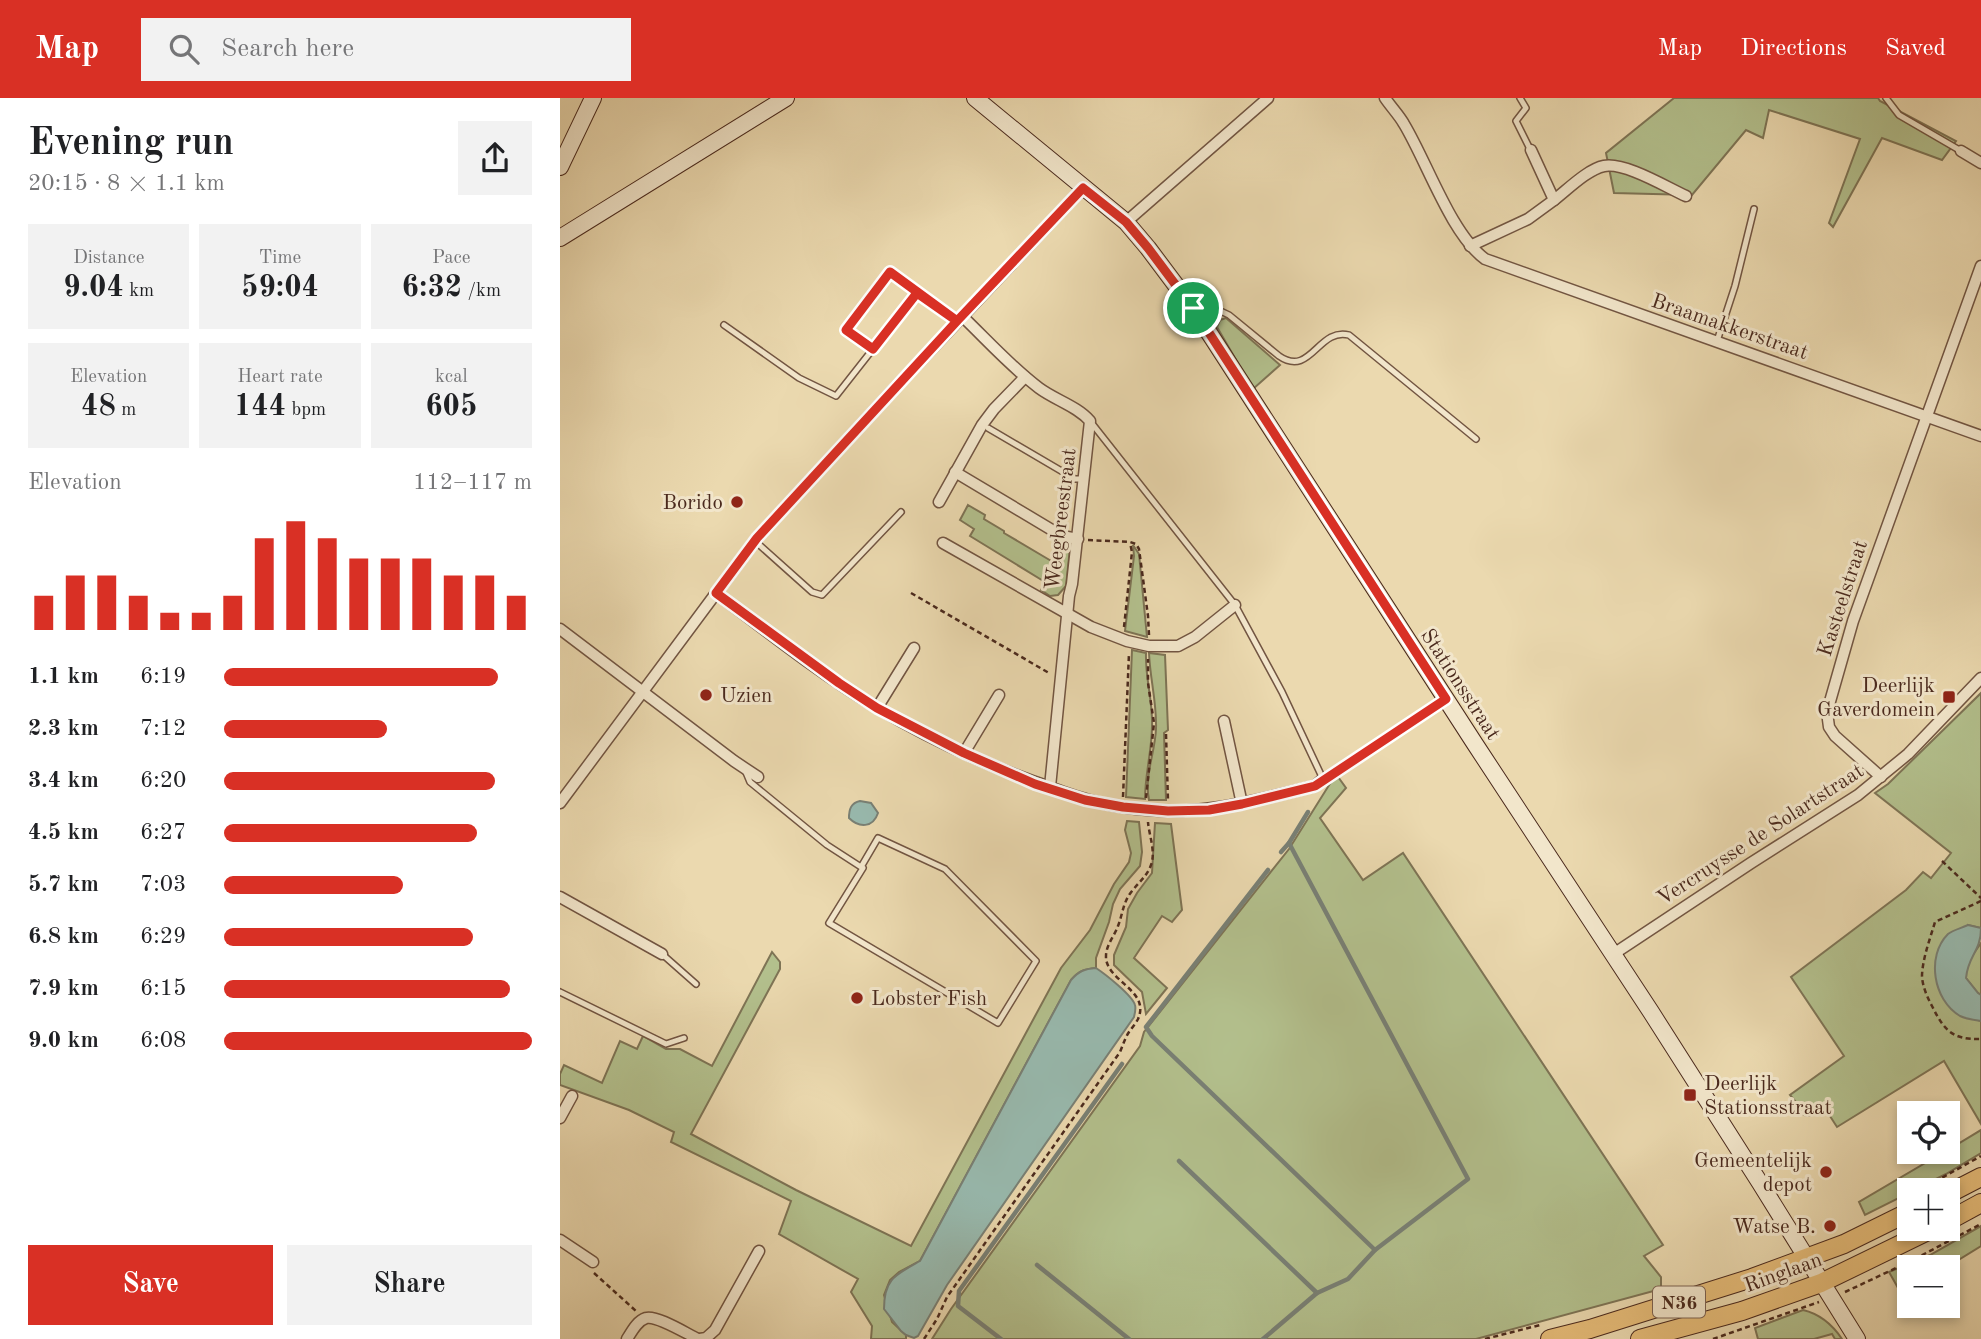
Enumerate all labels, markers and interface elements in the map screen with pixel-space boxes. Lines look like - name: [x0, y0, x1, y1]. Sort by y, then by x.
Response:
- search box: [141, 18, 631, 81]
- icon: search: [165, 30, 203, 68]
- text: Map: [35, 33, 99, 66]
- text: Search here: [221, 36, 354, 62]
- text: Map: [1658, 37, 1702, 61]
- text: Directions: [1740, 37, 1847, 61]
- text: Saved: [1885, 37, 1946, 61]
- button: share: [458, 121, 532, 195]
- text: Evening run: [28, 125, 234, 163]
- text: 20:15 · 8 × 1.1 km: [28, 172, 225, 195]
- text: Distance: [73, 249, 144, 268]
- text: Time: [259, 249, 301, 268]
- text: Pace: [432, 249, 471, 268]
- text: 9.04: [63, 273, 124, 303]
- text: 59:04: [241, 273, 319, 303]
- text: 6:32: [402, 273, 462, 303]
- pin: [1163, 278, 1223, 338]
- text: km: [124, 282, 154, 301]
- text: /km: [462, 282, 501, 301]
- icon: arrive: [1174, 289, 1212, 327]
- street label: Braamakkerstraat: [1648, 291, 1811, 364]
- text: Elevation: [70, 368, 147, 387]
- text: Heart rate: [237, 368, 323, 387]
- text: kcal: [435, 368, 468, 387]
- text: 48: [81, 392, 116, 422]
- text: 144: [234, 392, 286, 422]
- text: 605: [425, 392, 477, 422]
- text: m: [116, 401, 136, 420]
- text: bpm: [286, 401, 326, 420]
- street label: Weegbreestraat: [1042, 447, 1081, 591]
- text: Elevation: [28, 471, 122, 494]
- text: 112–117 m: [413, 471, 532, 494]
- place label: Borido: [662, 493, 723, 514]
- marker: Borido: [729, 494, 745, 510]
- street label: Kasteelstraat: [1815, 538, 1872, 659]
- street label: Stationsstraat: [1416, 626, 1503, 744]
- text: 1.1 km: [28, 665, 99, 688]
- text: 6:19: [140, 665, 186, 688]
- place label: Deerlijk Gaverdomein: [1817, 676, 1935, 721]
- place label: Uzien: [720, 686, 772, 707]
- marker: Uzien: [698, 687, 714, 703]
- marker: Deerlijk Gaverdomein: [1941, 689, 1957, 705]
- text: 2.3 km: [28, 717, 99, 740]
- text: 7:12: [140, 717, 186, 740]
- street label: Vercruysse de Solartstraat: [1654, 761, 1868, 910]
- text: 3.4 km: [28, 769, 99, 792]
- text: 6:20: [140, 769, 186, 792]
- text: 4.5 km: [28, 821, 99, 844]
- text: 6:27: [140, 821, 186, 844]
- text: 5.7 km: [28, 873, 99, 896]
- text: 7:03: [140, 873, 186, 896]
- text: 6.8 km: [28, 925, 99, 948]
- text: 6:29: [140, 925, 186, 948]
- text: 7.9 km: [28, 977, 99, 1000]
- text: 6:15: [140, 977, 186, 1000]
- place label: Lobster Fish: [871, 989, 987, 1010]
- marker: Lobster Fish: [849, 990, 865, 1006]
- text: 9.0 km: [28, 1029, 99, 1052]
- text: 6:08: [140, 1029, 186, 1052]
- place label: Deerlijk Stationsstraat: [1704, 1074, 1832, 1119]
- marker: Deerlijk Stationsstraat: [1682, 1087, 1698, 1103]
- map controls: [1897, 1101, 1960, 1318]
- button: locate: [1897, 1101, 1960, 1164]
- place label: Gemeentelijk depot: [1694, 1151, 1812, 1196]
- marker: Gemeentelijk depot: [1818, 1164, 1834, 1180]
- button: +: [1897, 1178, 1960, 1241]
- place label: Watse B.: [1733, 1217, 1816, 1238]
- marker: Watse B.: [1822, 1218, 1838, 1234]
- button: Save: [28, 1245, 273, 1325]
- button: Share: [287, 1245, 532, 1325]
- street label: Ringlaan: [1742, 1250, 1825, 1297]
- button: −: [1897, 1255, 1960, 1318]
- road number: N36: [1653, 1286, 1705, 1318]

